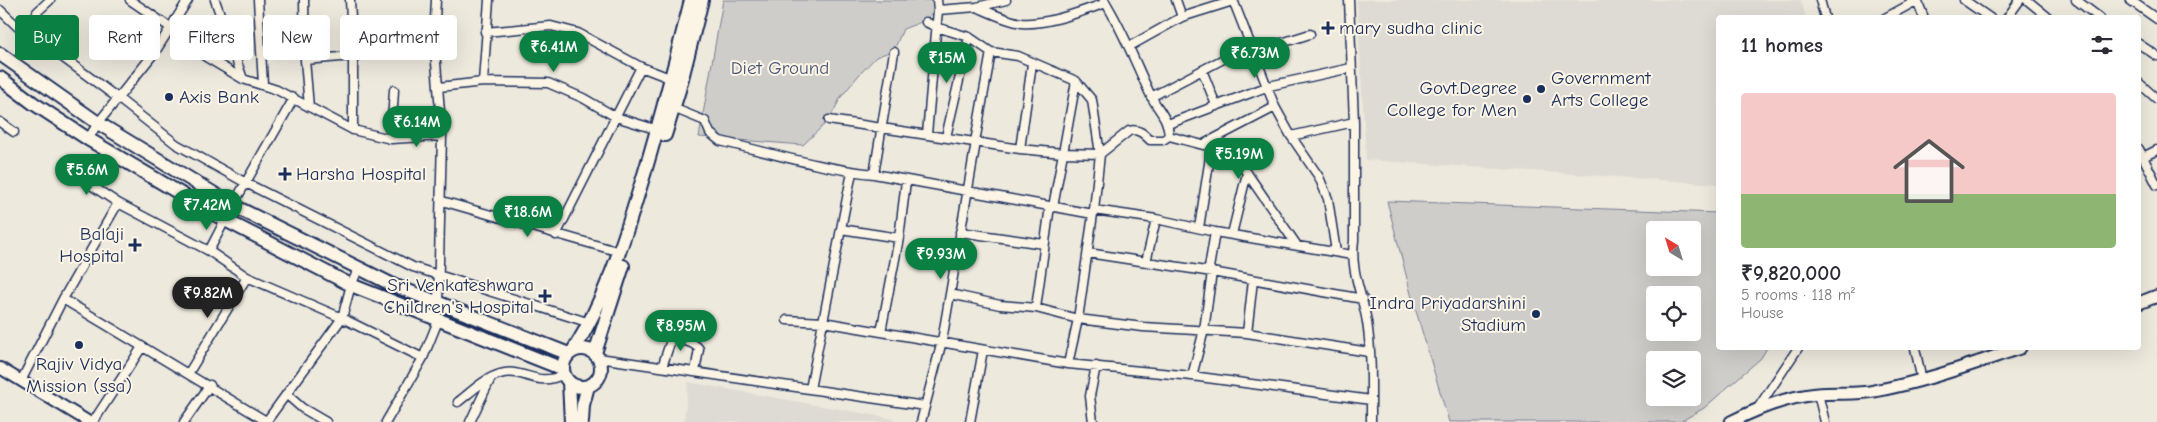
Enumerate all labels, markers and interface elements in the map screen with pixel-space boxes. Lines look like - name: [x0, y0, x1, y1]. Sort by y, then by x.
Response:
- chip: Buy: [15, 15, 79, 60]
- chip: Rent: [89, 15, 160, 60]
- chip: Filters: [170, 15, 253, 60]
- chip: New: [263, 15, 330, 60]
- chip: Apartment: [340, 15, 457, 60]
- place label: mary sudha clinic: [1339, 17, 1483, 39]
- marker: mary sudha clinic: [1321, 21, 1335, 35]
- pin: ₹6.41M: [513, 30, 595, 73]
- icon: filters: [2088, 31, 2116, 59]
- text: 11 homes: [1741, 33, 1823, 57]
- pin: ₹6.73M: [1214, 36, 1296, 79]
- text: ₹6.41M: [530, 38, 578, 56]
- pin: ₹15M: [917, 42, 977, 84]
- text: ₹6.73M: [1231, 44, 1279, 62]
- text: ₹15M: [929, 49, 965, 67]
- park label: Diet Ground: [731, 57, 829, 79]
- place label: Government Arts College: [1551, 67, 1651, 111]
- place label: Govt.Degree College for Men: [1387, 77, 1517, 121]
- marker: Government Arts College: [1535, 83, 1547, 95]
- place label: Axis Bank: [179, 86, 260, 108]
- marker: Axis Bank: [163, 91, 175, 103]
- marker: Govt.Degree College for Men: [1521, 93, 1533, 105]
- pin: ₹6.14M: [376, 106, 458, 148]
- text: ₹6.14M: [394, 113, 440, 131]
- icon: home: [1884, 126, 1974, 216]
- pin: ₹5.19M: [1198, 138, 1280, 180]
- text: ₹5.19M: [1215, 145, 1263, 163]
- pin: ₹5.6M: [52, 154, 122, 196]
- text: ₹5.6M: [66, 161, 108, 179]
- place label: Harsha Hospital: [296, 163, 426, 185]
- marker: Harsha Hospital: [278, 167, 292, 181]
- pin: ₹7.42M: [166, 188, 248, 231]
- text: ₹7.42M: [183, 196, 231, 214]
- pin: ₹18.6M: [487, 196, 569, 238]
- text: ₹18.6M: [504, 203, 552, 221]
- north arrow: [1646, 221, 1701, 276]
- map controls: [1646, 221, 1701, 406]
- place label: Balaji Hospital: [59, 223, 124, 267]
- marker: Balaji Hospital: [128, 238, 142, 252]
- pin: ₹9.93M: [900, 238, 982, 280]
- text: ₹9.93M: [916, 245, 966, 263]
- text: ₹9,820,000: [1741, 261, 1841, 285]
- place label: Sri Venkateshwara Children's Hospital: [384, 274, 534, 318]
- pin: ₹9.82M: [167, 276, 249, 319]
- text: ₹9.82M: [183, 284, 233, 302]
- button: locate: [1646, 286, 1701, 341]
- text: 5 rooms · 118 m²: [1741, 286, 1855, 304]
- marker: Sri Venkateshwara Children's Hospital: [538, 289, 552, 303]
- place label: Indra Priyadarshini Stadium: [1369, 292, 1526, 336]
- text: House: [1741, 304, 1784, 322]
- marker: Indra Priyadarshini Stadium: [1530, 308, 1542, 320]
- pin: ₹8.95M: [640, 310, 722, 352]
- text: ₹8.95M: [656, 317, 706, 335]
- marker: Rajiv Vidya Mission (ssa): [73, 339, 85, 351]
- button: layers: [1646, 351, 1701, 406]
- place label: Rajiv Vidya Mission (ssa): [26, 353, 132, 397]

